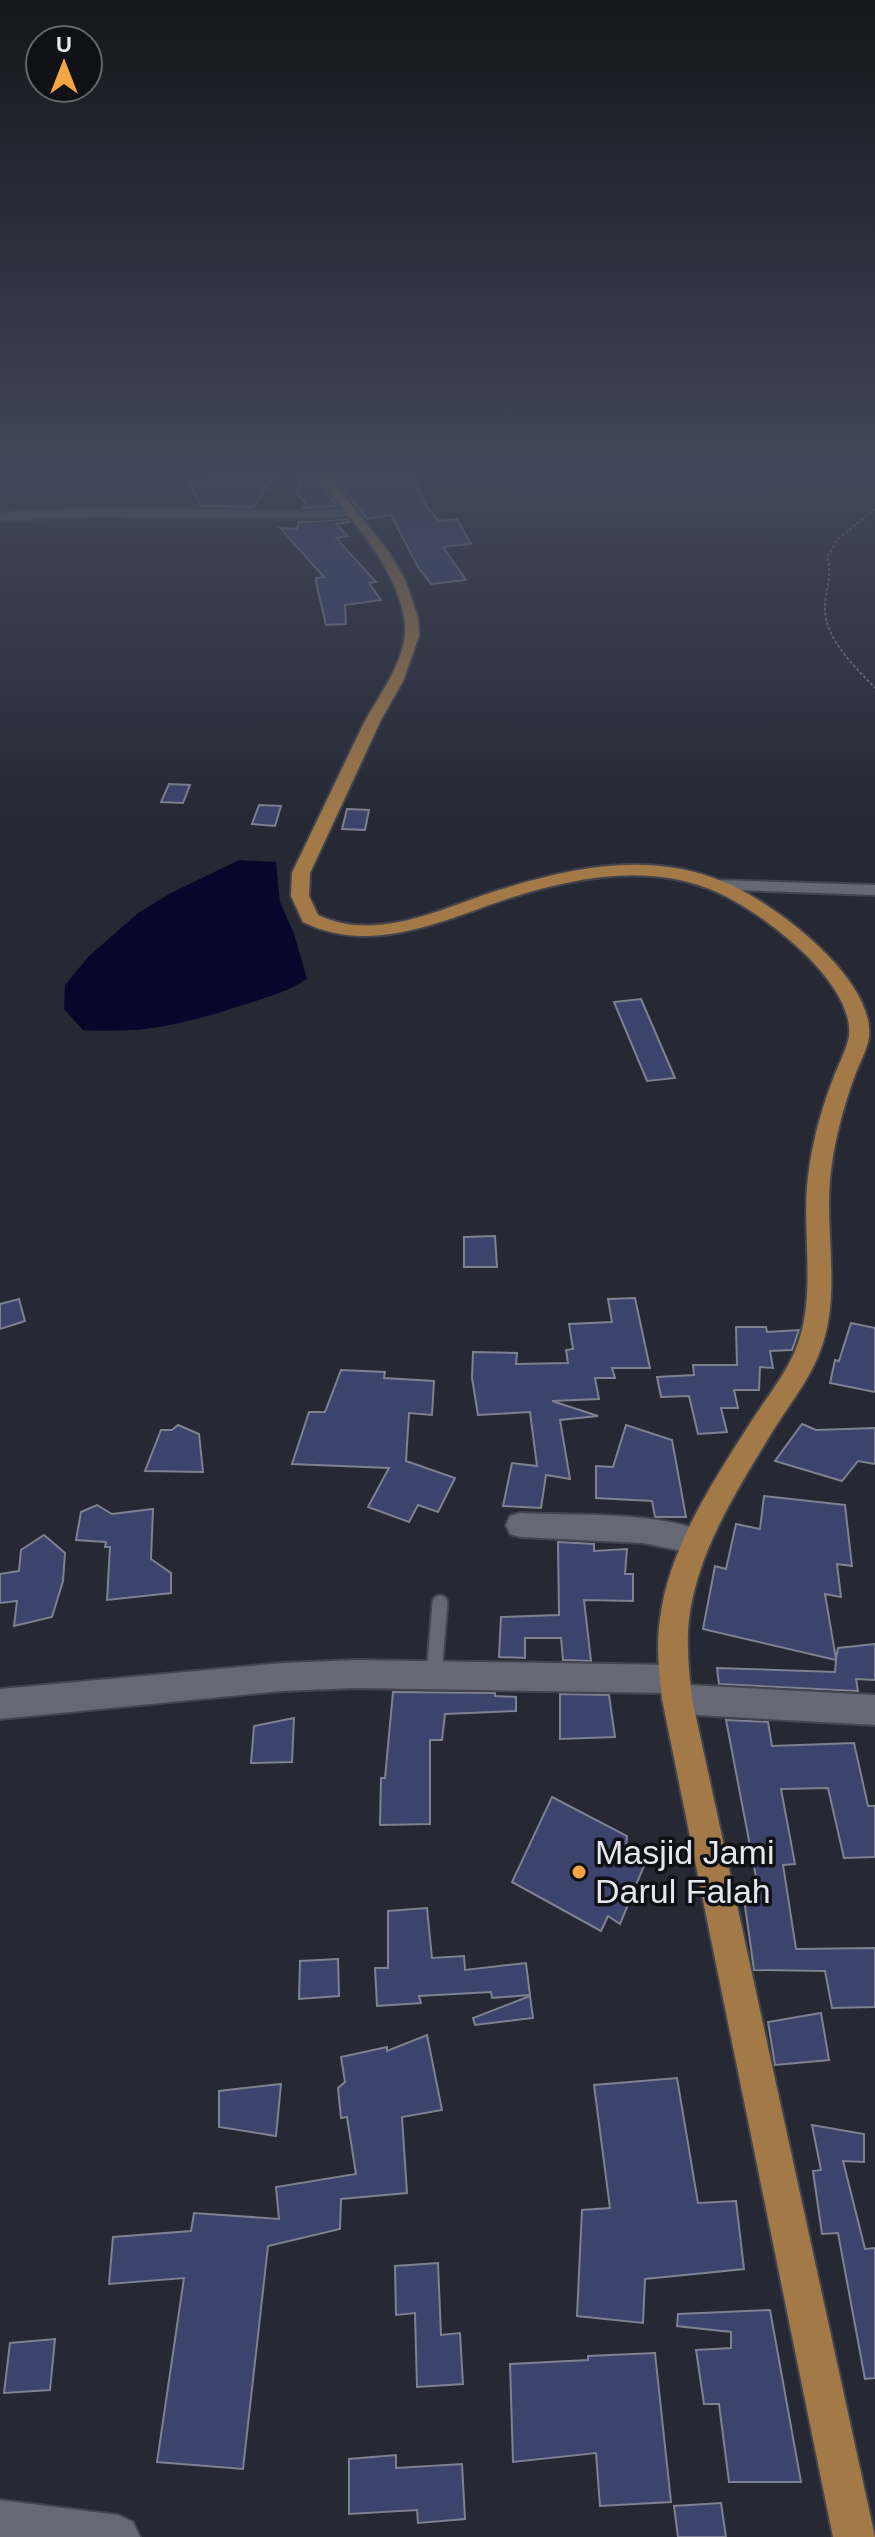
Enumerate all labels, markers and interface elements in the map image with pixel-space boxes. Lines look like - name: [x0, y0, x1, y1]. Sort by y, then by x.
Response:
- north arrow: [24, 24, 104, 104]
- text: U: [56, 32, 72, 57]
- place label: Masjid Jami Darul Falah: [595, 1833, 774, 1910]
- marker: Masjid Jami Darul Falah: [570, 1863, 588, 1881]

